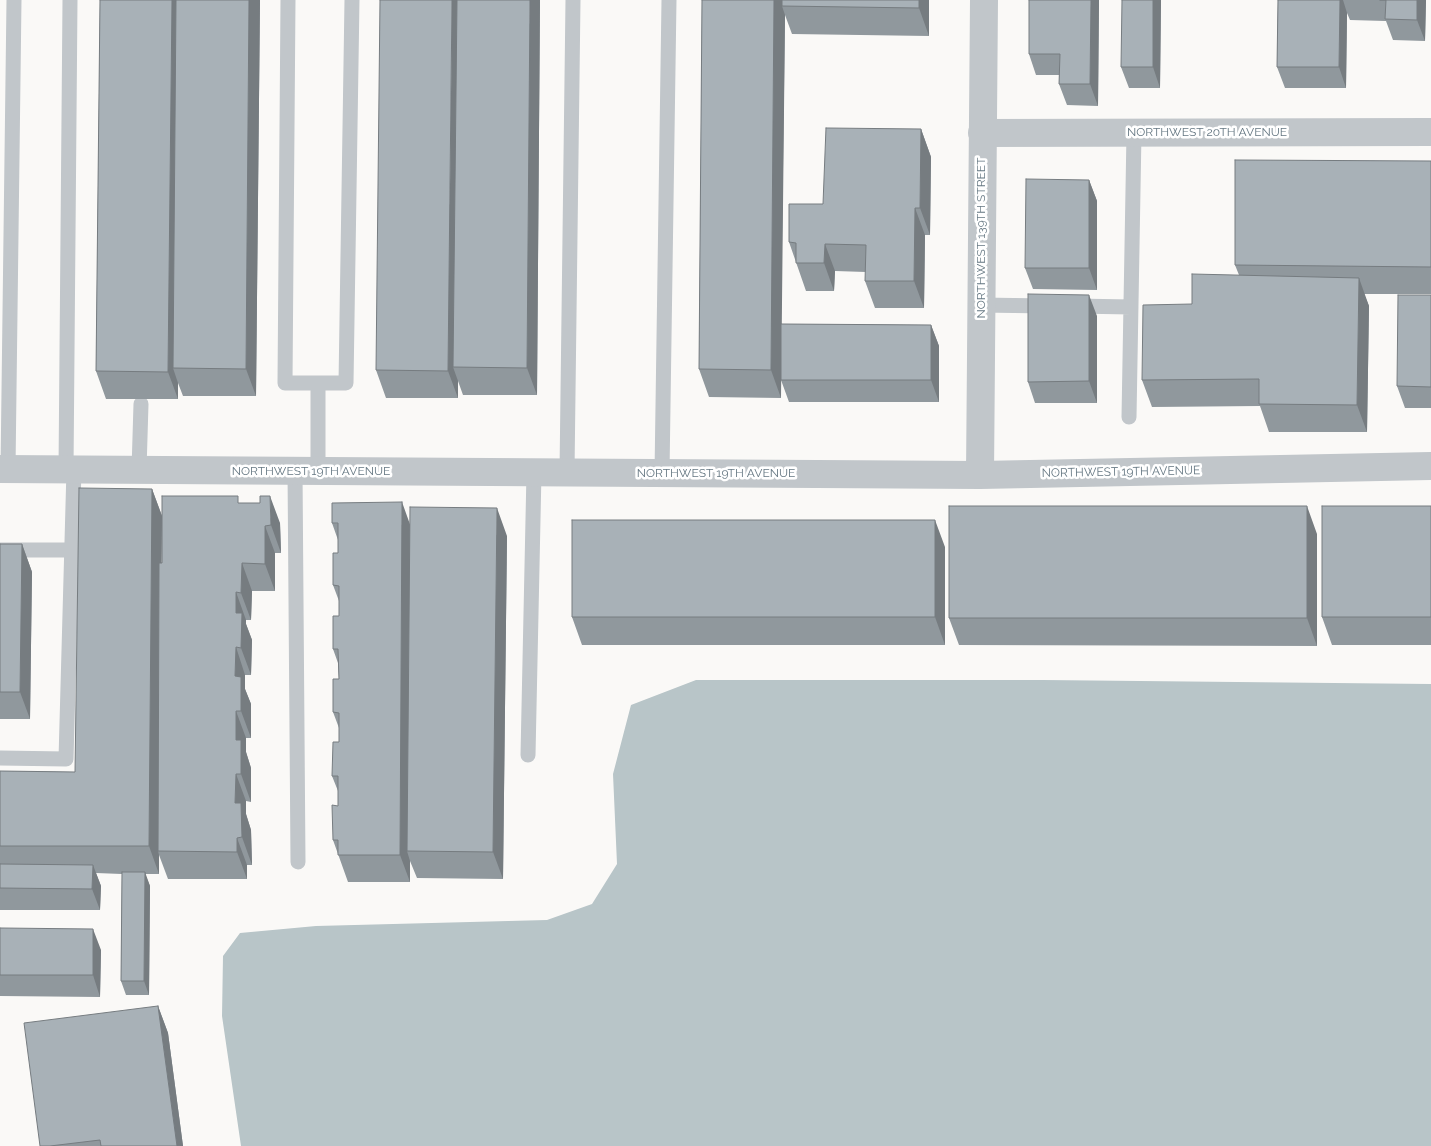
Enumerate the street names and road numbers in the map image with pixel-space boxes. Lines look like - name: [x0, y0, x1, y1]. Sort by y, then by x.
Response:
- street label: NORTHWEST 20TH AVENUE: [1127, 125, 1287, 139]
- street label: NORTHWEST 139TH STREET: [974, 158, 988, 318]
- street label: NORTHWEST 19TH AVENUE: [1042, 463, 1200, 481]
- street label: NORTHWEST 19TH AVENUE: [232, 464, 390, 478]
- street label: NORTHWEST 19TH AVENUE: [637, 466, 795, 480]

